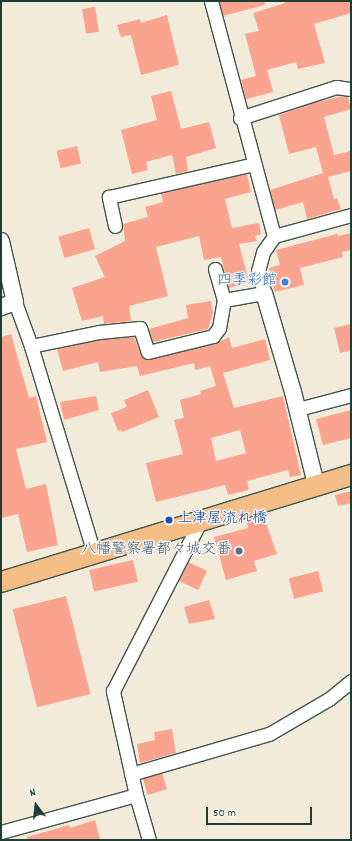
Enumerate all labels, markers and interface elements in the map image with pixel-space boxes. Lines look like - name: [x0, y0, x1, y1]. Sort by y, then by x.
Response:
- place label: 四季彩館: [217, 273, 277, 291]
- marker: 四季彩館: [280, 277, 290, 287]
- place label: 上津屋流れ橋: [177, 511, 267, 529]
- marker: 上津屋流れ橋: [164, 515, 174, 525]
- place label: 八幡警察署都々城交番: [81, 542, 231, 560]
- marker: 八幡警察署都々城交番: [234, 546, 244, 556]
- north arrow: [16, 785, 56, 825]
- text: N: [28, 785, 38, 802]
- scale bar: [208, 799, 314, 825]
- text: 50 m: [213, 805, 236, 822]

